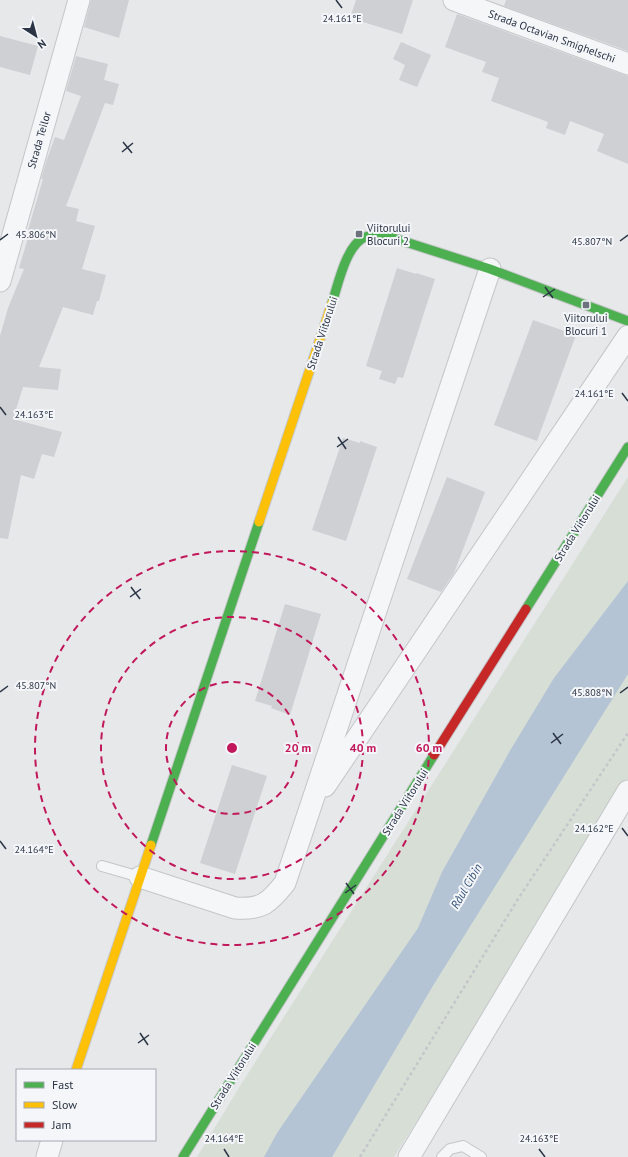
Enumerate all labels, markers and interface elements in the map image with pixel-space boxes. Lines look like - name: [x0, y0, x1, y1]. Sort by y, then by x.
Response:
- street label: Strada Octavian Smighelschi: [486, 6, 618, 66]
- text: 24.161°E: [323, 12, 362, 25]
- north arrow: [16, 16, 56, 56]
- text: N: [35, 36, 49, 52]
- street label: Strada Teilor: [24, 110, 54, 170]
- place label: Viitorului Blocuri 2: [366, 221, 410, 248]
- text: 45.806°N: [16, 228, 56, 241]
- marker: Viitorului Blocuri 2: [354, 229, 364, 239]
- text: 45.807°N: [572, 235, 612, 248]
- street label: Strada Viitorului: [304, 295, 340, 371]
- marker: Viitorului Blocuri 1: [581, 300, 591, 310]
- place label: Viitorului Blocuri 1: [563, 311, 608, 338]
- text: 24.161°E: [575, 387, 614, 400]
- text: 24.163°E: [15, 408, 54, 421]
- street label: Strada Viitorului: [551, 492, 603, 564]
- text: 45.807°N: [16, 679, 56, 692]
- text: 45.808°N: [572, 686, 612, 699]
- text: 20 m: [285, 740, 311, 755]
- text: 40 m: [350, 740, 376, 755]
- text: 60 m: [416, 740, 442, 755]
- centre of rings: [225, 741, 239, 755]
- street label: Strada Viitorului: [379, 766, 431, 838]
- text: 24.162°E: [575, 822, 614, 835]
- text: 24.164°E: [15, 843, 54, 856]
- water label: Râul Cibin: [447, 861, 485, 911]
- street label: Strada Viitorului: [207, 1040, 259, 1112]
- legend: [16, 1069, 156, 1141]
- text: Fast: [52, 1077, 73, 1092]
- text: Slow: [52, 1097, 77, 1112]
- text: Jam: [51, 1117, 71, 1132]
- text: 24.164°E: [205, 1132, 244, 1145]
- text: 24.163°E: [520, 1132, 559, 1145]

